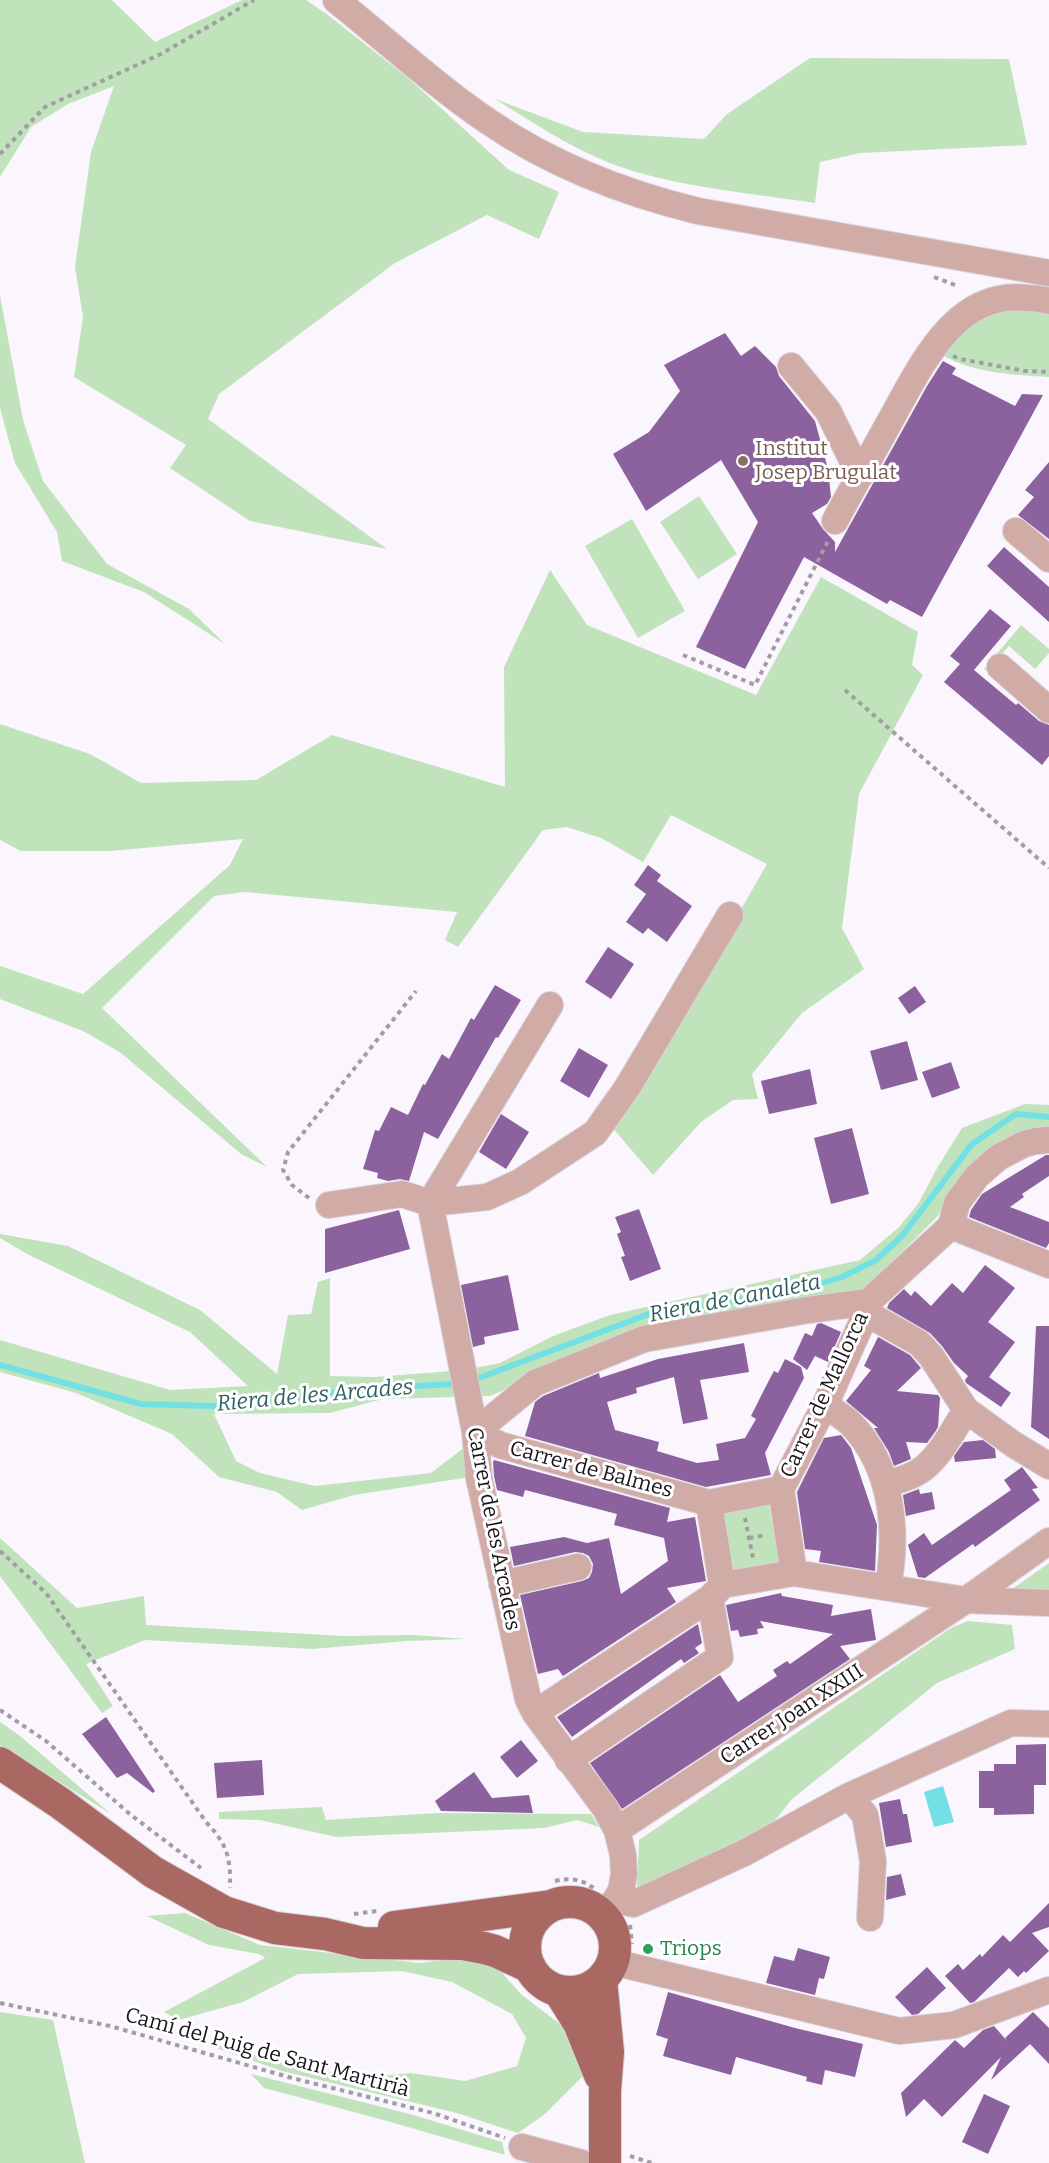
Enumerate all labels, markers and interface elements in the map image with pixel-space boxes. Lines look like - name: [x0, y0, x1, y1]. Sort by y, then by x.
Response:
- place label: Institut Josep Brugulat: [755, 436, 897, 486]
- marker: Institut Josep Brugulat: [736, 454, 750, 468]
- water label: Riera de Canaleta: [647, 1269, 823, 1329]
- street label: Carrer de Mallorca: [776, 1308, 874, 1482]
- water label: Riera de les Arcades: [216, 1374, 414, 1418]
- street label: Carrer de les Arcades: [461, 1425, 525, 1633]
- street label: Carrer de Balmes: [507, 1436, 675, 1504]
- street label: Carrer Joan XXIII: [716, 1659, 868, 1771]
- place label: Triops: [660, 1936, 722, 1962]
- marker: Triops: [641, 1942, 655, 1956]
- street label: Camí del Puig de Sant Martirià: [122, 2003, 412, 2103]

